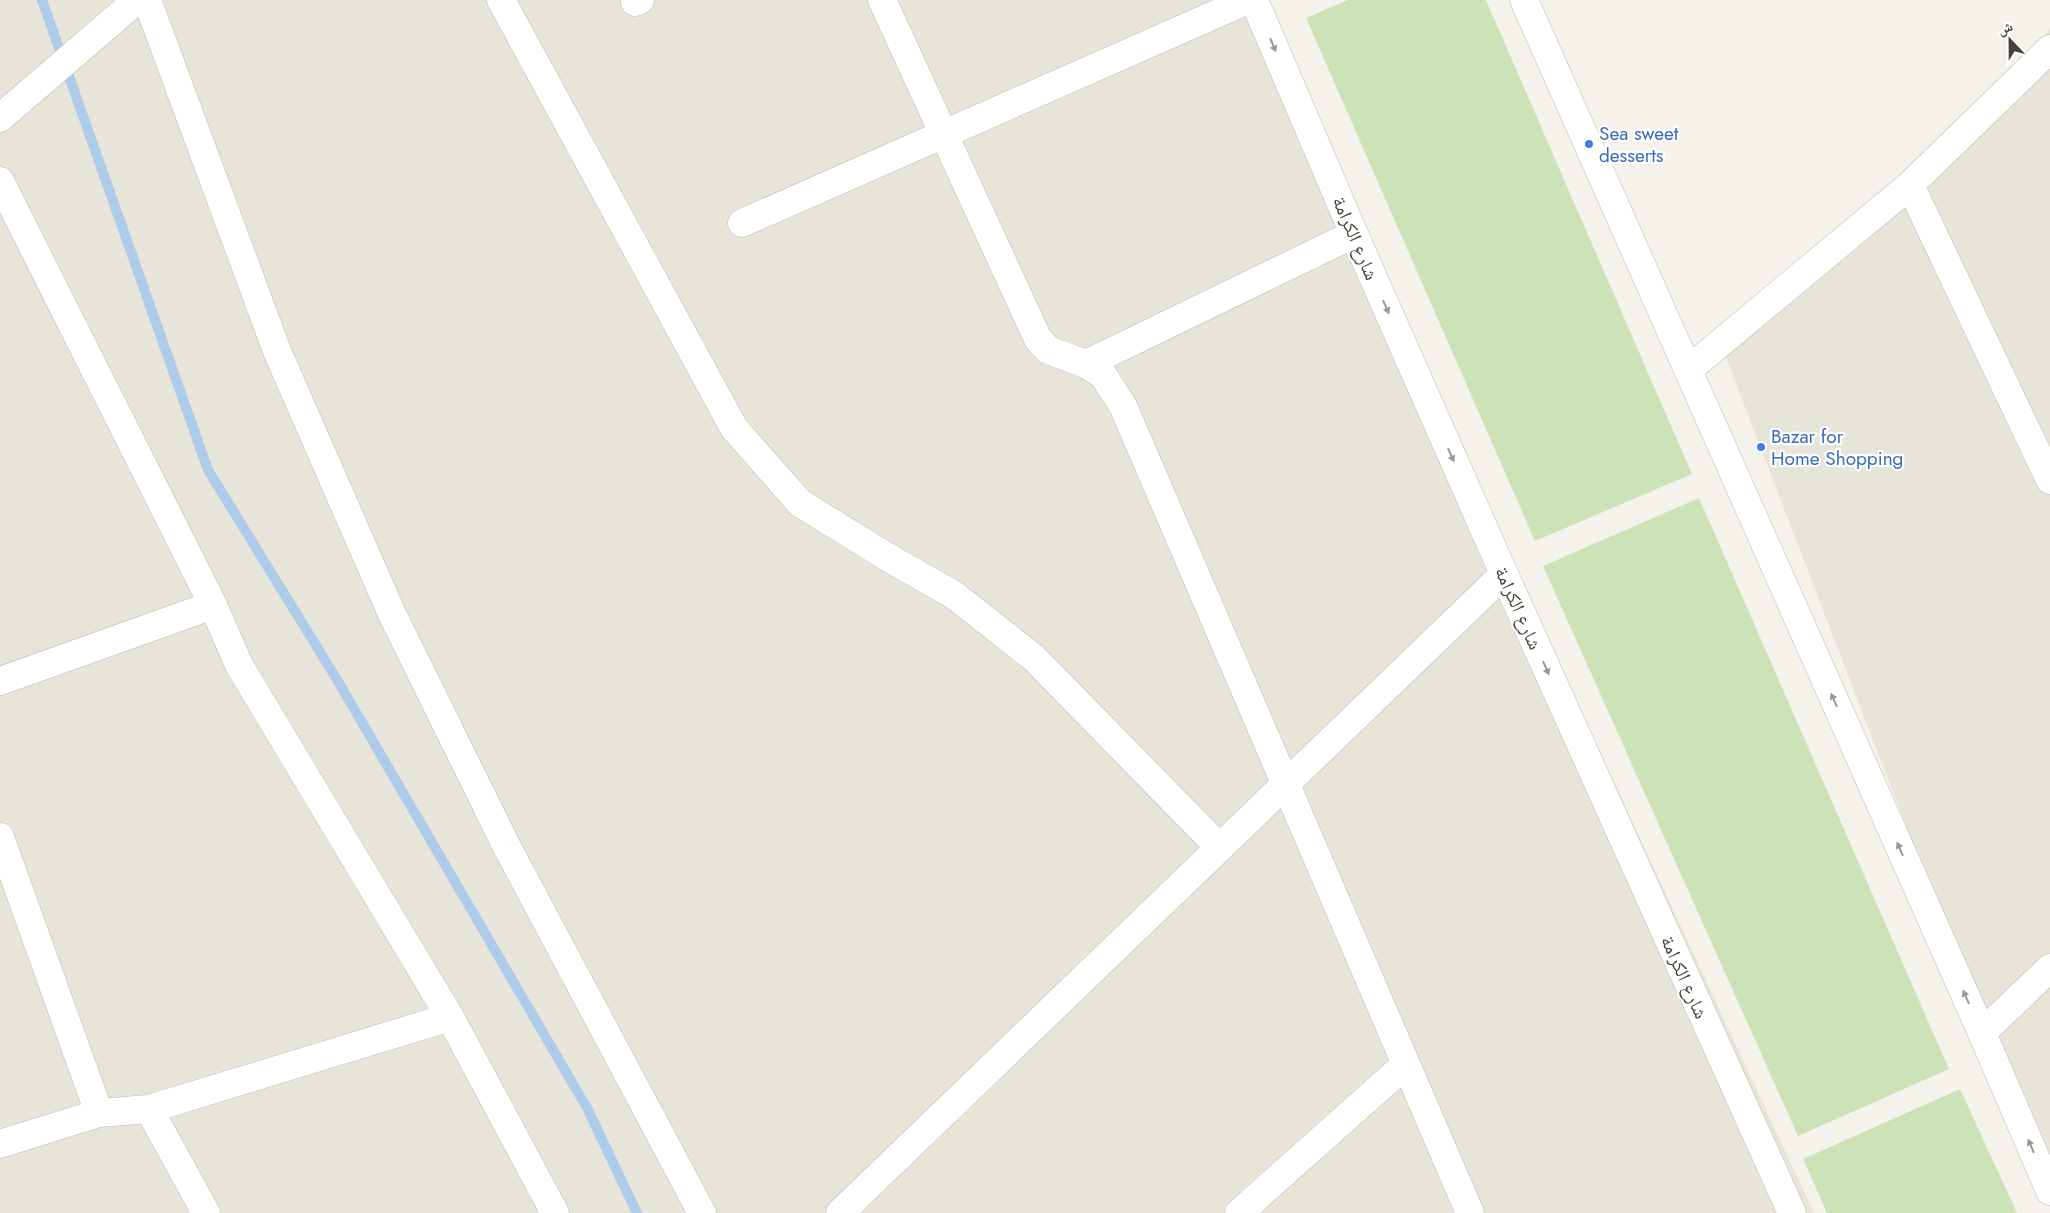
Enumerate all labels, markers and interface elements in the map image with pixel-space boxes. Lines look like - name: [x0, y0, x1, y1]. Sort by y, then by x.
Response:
- north arrow: [1985, 15, 2035, 65]
- text: ش: [1994, 16, 2016, 40]
- one-way arrow: [1270, 38, 1278, 52]
- place label: Sea sweet desserts: [1599, 120, 1679, 169]
- marker: Sea sweet desserts: [1583, 138, 1595, 150]
- street label: شارع الكرامة: [1326, 192, 1385, 284]
- one-way arrow: [1382, 300, 1390, 314]
- place label: Bazar for Home Shopping: [1771, 423, 1903, 472]
- marker: Bazar for Home Shopping: [1755, 441, 1767, 453]
- one-way arrow: [1448, 448, 1456, 462]
- street label: شارع الكرامة: [1488, 562, 1549, 654]
- one-way arrow: [1542, 661, 1550, 675]
- one-way arrow: [1830, 693, 1838, 707]
- one-way arrow: [1896, 842, 1904, 856]
- street label: شارع الكرامة: [1654, 931, 1715, 1023]
- one-way arrow: [1962, 990, 1970, 1004]
- one-way arrow: [2026, 1139, 2034, 1153]

